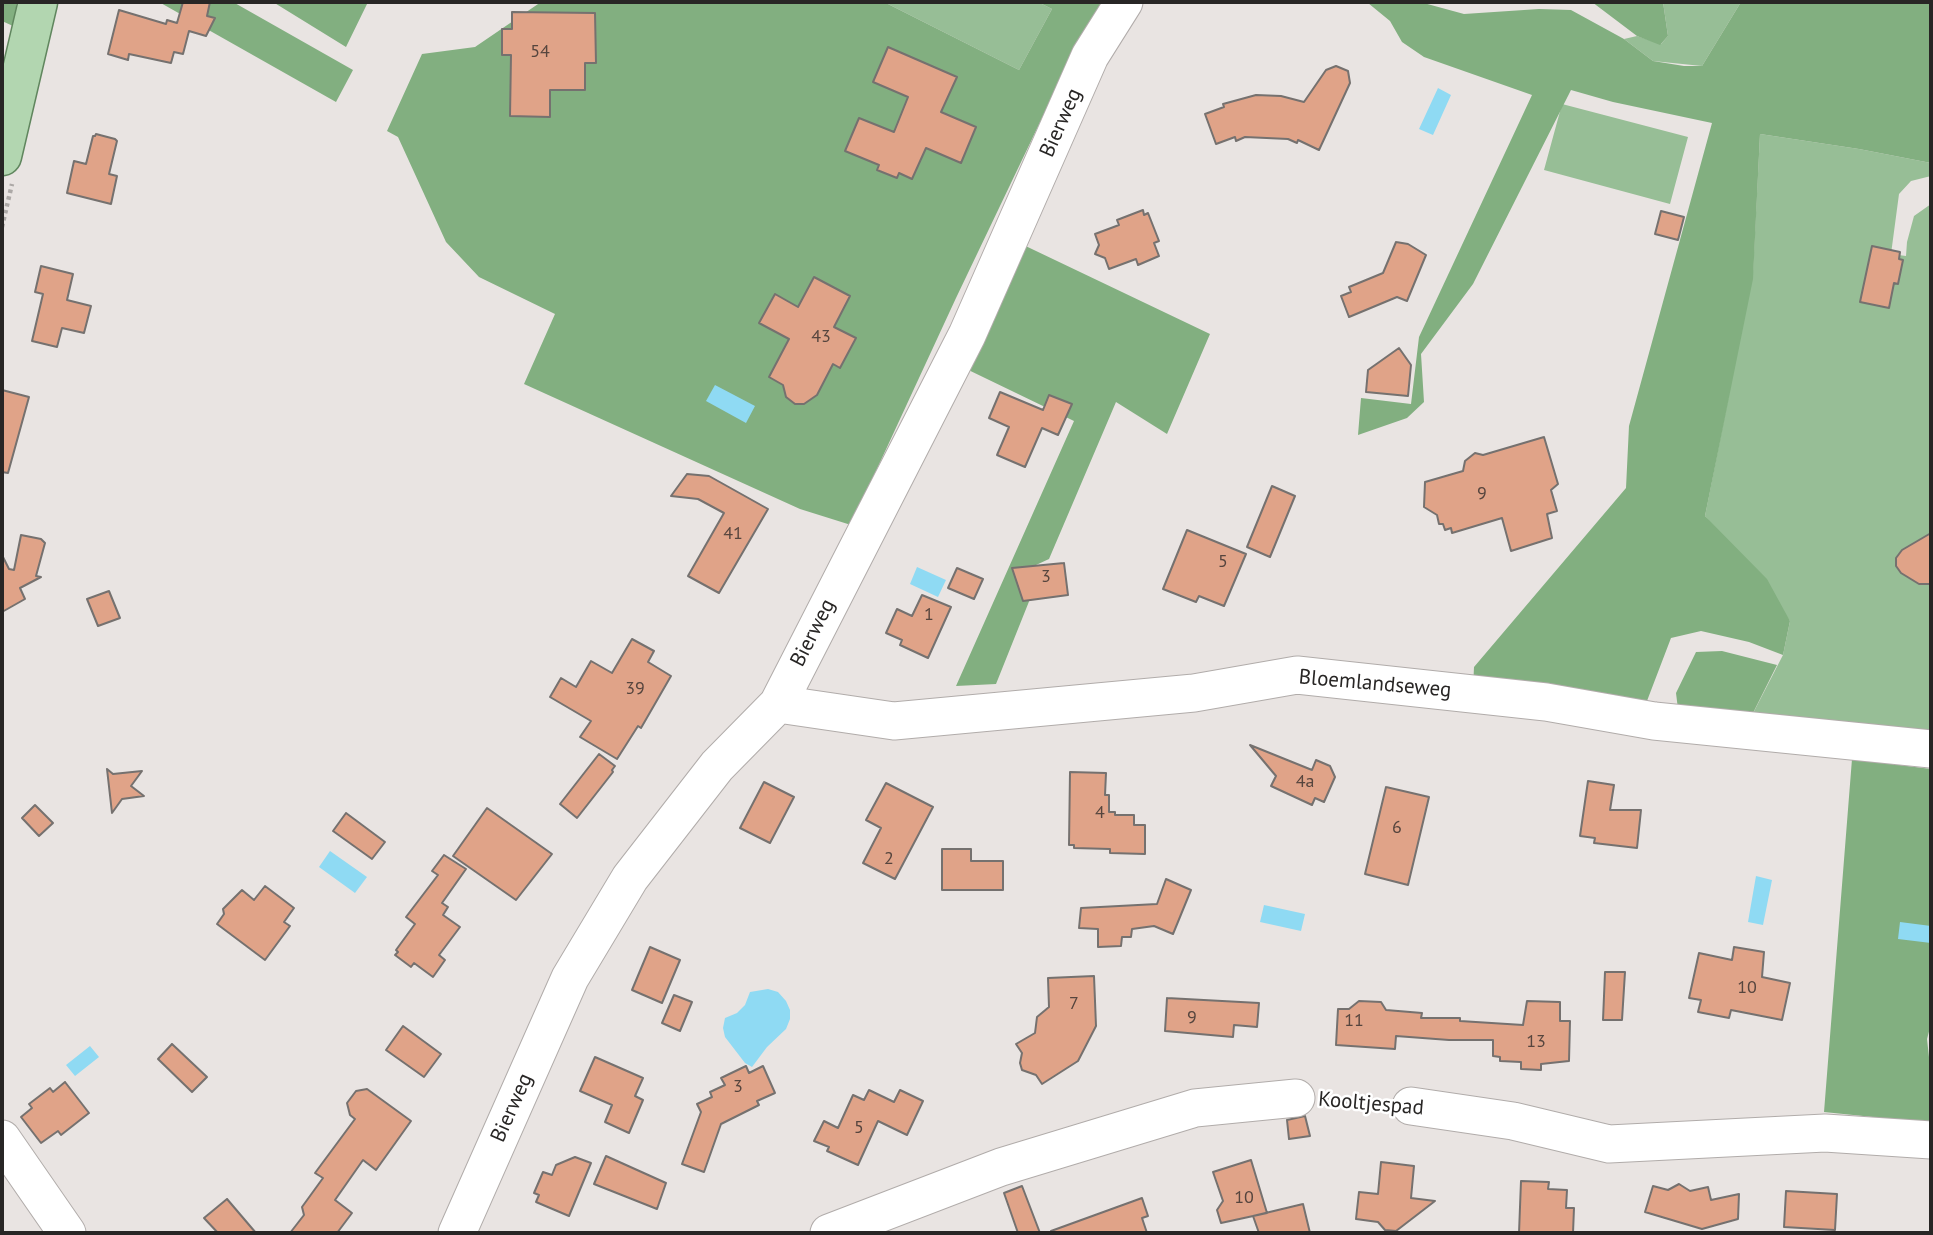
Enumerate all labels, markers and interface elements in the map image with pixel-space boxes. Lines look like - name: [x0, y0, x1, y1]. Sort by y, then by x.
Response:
- house number: 54: [530, 41, 550, 63]
- street label: Bierweg: [1035, 85, 1087, 161]
- house number: 43: [811, 326, 831, 348]
- house number: 9: [1477, 483, 1487, 505]
- house number: 41: [723, 523, 743, 545]
- house number: 5: [1218, 551, 1228, 573]
- house number: 3: [1041, 566, 1051, 588]
- street label: Bierweg: [785, 595, 841, 671]
- house number: 1: [924, 604, 934, 626]
- street label: Bloemlandseweg: [1298, 665, 1452, 703]
- house number: 39: [625, 678, 645, 700]
- house number: 4a: [1296, 771, 1314, 793]
- house number: 4: [1095, 802, 1105, 824]
- house number: 6: [1392, 817, 1402, 839]
- house number: 2: [884, 848, 894, 870]
- house number: 10: [1737, 977, 1757, 999]
- house number: 7: [1069, 993, 1079, 1015]
- house number: 9: [1187, 1007, 1197, 1029]
- house number: 11: [1344, 1010, 1364, 1032]
- house number: 13: [1526, 1031, 1546, 1053]
- street label: Bierweg: [486, 1070, 538, 1146]
- house number: 3: [733, 1076, 743, 1098]
- street label: Kooltjespad: [1317, 1087, 1425, 1121]
- house number: 5: [854, 1117, 864, 1139]
- house number: 10: [1234, 1187, 1254, 1209]

